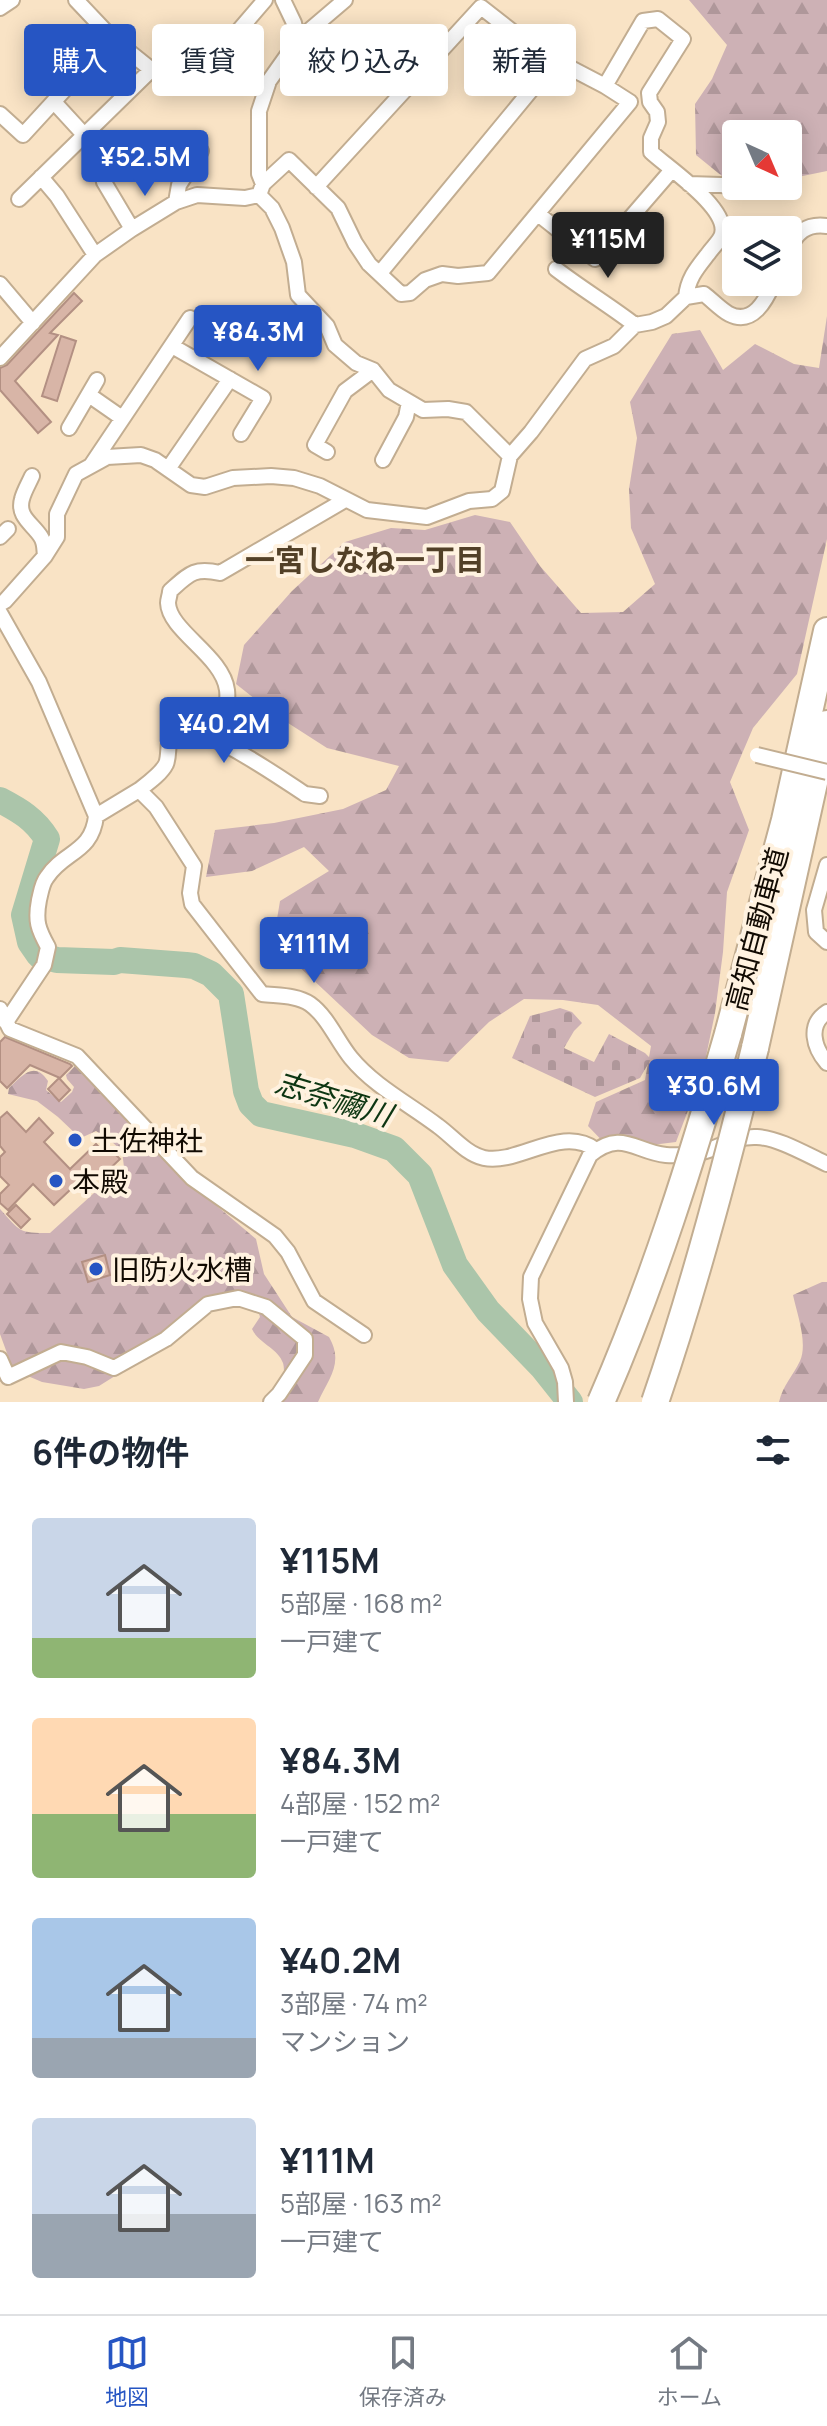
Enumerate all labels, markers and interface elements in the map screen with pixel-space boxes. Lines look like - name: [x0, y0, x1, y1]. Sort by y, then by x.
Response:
- chip: 購入: [24, 24, 136, 96]
- chip: 賃貸: [152, 24, 264, 96]
- chip: 絞り込み: [280, 24, 448, 96]
- chip: 新着: [464, 24, 576, 96]
- north arrow: [722, 120, 802, 200]
- map controls: [722, 120, 802, 296]
- pin: ¥52.5M: [80, 130, 210, 198]
- text: ¥52.5M: [99, 138, 191, 174]
- pin: ¥115M: [552, 212, 664, 280]
- button: layers: [722, 216, 802, 296]
- text: ¥115M: [570, 220, 646, 256]
- pin: ¥84.3M: [193, 305, 323, 373]
- text: ¥84.3M: [212, 313, 304, 349]
- district label: 一宮しなね一丁目: [245, 539, 485, 580]
- pin: ¥40.2M: [159, 697, 289, 765]
- text: ¥40.2M: [178, 705, 270, 741]
- street label: 高知自動車道: [716, 843, 796, 1015]
- pin: ¥111M: [258, 917, 370, 985]
- text: ¥111M: [278, 925, 350, 961]
- pin: ¥30.6M: [649, 1059, 779, 1127]
- water label: 志奈禰川: [271, 1061, 400, 1136]
- text: ¥30.6M: [667, 1067, 761, 1103]
- place label: 土佐神社: [91, 1121, 203, 1159]
- marker: 土佐神社: [66, 1131, 84, 1149]
- place label: 本殿: [72, 1162, 128, 1200]
- marker: 本殿: [47, 1172, 65, 1190]
- place label: 旧防火水槽: [112, 1250, 252, 1288]
- marker: 旧防火水槽: [87, 1260, 105, 1278]
- icon: filters: [751, 1428, 795, 1472]
- text: 6件の物件: [32, 1429, 189, 1475]
- text: ¥115M: [280, 1537, 380, 1583]
- icon: home: [96, 1550, 192, 1646]
- text: 5部屋 · 168 m²: [280, 1585, 442, 1621]
- text: 一戸建て: [280, 1623, 384, 1659]
- text: ¥84.3M: [280, 1737, 401, 1783]
- icon: home: [96, 1750, 192, 1846]
- text: 4部屋 · 152 m²: [280, 1785, 441, 1821]
- text: 一戸建て: [280, 1823, 384, 1859]
- text: ¥40.2M: [280, 1937, 401, 1983]
- icon: home: [96, 1950, 192, 2046]
- text: 3部屋 · 74 m²: [280, 1985, 428, 2021]
- text: マンション: [280, 2023, 410, 2059]
- text: ¥111M: [280, 2137, 375, 2183]
- icon: home: [96, 2150, 192, 2246]
- text: 5部屋 · 163 m²: [280, 2185, 442, 2221]
- text: 一戸建て: [280, 2223, 384, 2259]
- tab: 地図: [105, 2331, 149, 2412]
- tab: 保存済み: [359, 2331, 447, 2412]
- tab: ホーム: [657, 2331, 722, 2412]

